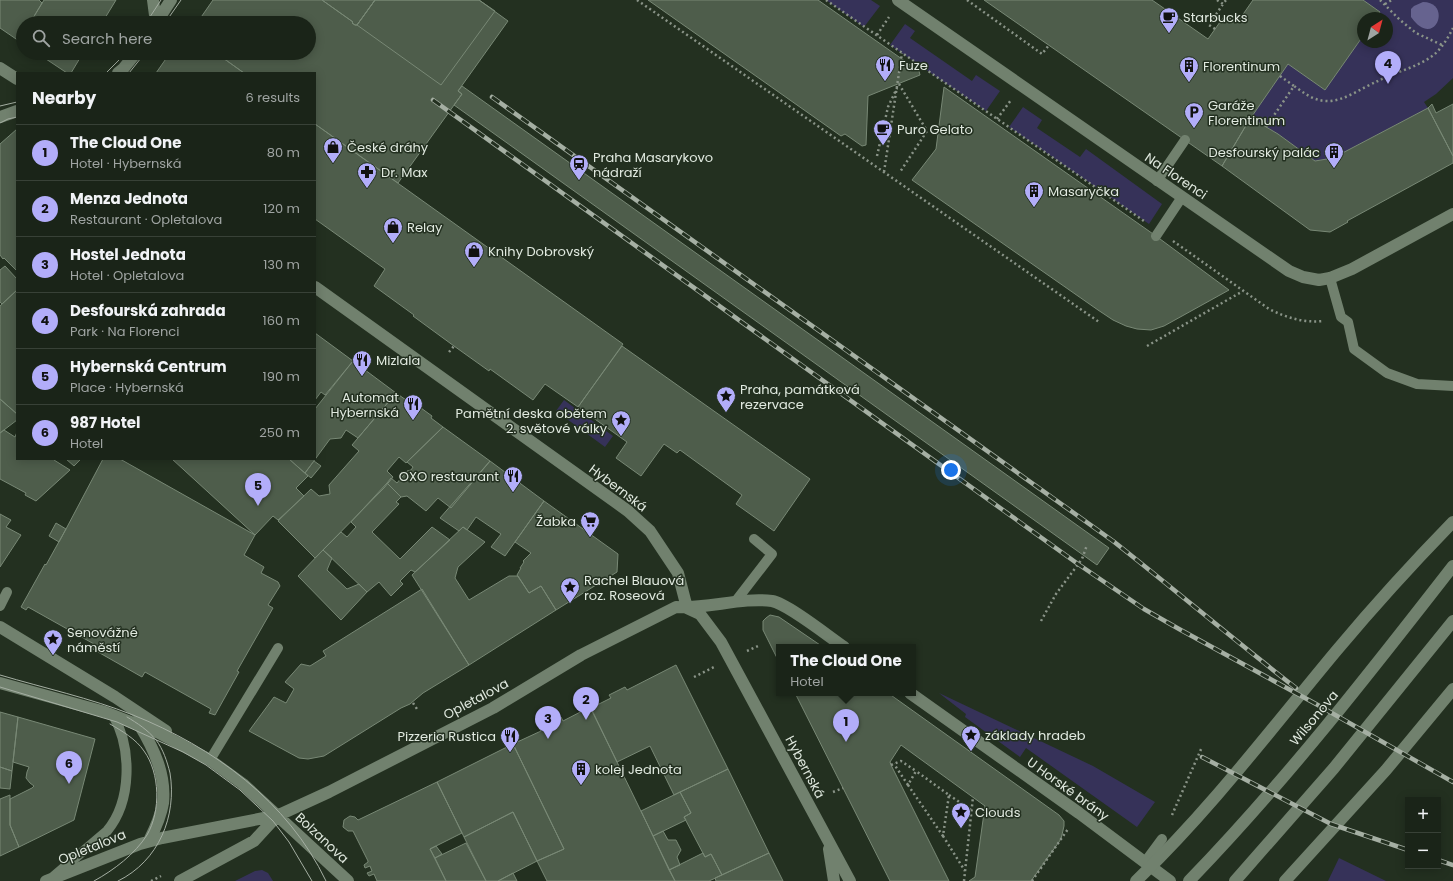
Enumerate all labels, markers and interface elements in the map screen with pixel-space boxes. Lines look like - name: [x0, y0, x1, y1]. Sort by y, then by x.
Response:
- cafe icon: Starbucks: [1158, 6, 1180, 34]
- place label: Starbucks: [1183, 8, 1248, 27]
- north arrow: [1357, 12, 1393, 48]
- search box: [16, 16, 316, 60]
- icon: search: [30, 27, 52, 49]
- text: Search here: [62, 28, 152, 49]
- pin: 4: [1375, 51, 1401, 84]
- restaurant icon: Fuze: [874, 54, 896, 82]
- building icon: Florentinum: [1178, 55, 1200, 83]
- place label: Fuze: [899, 56, 928, 75]
- place label: Florentinum: [1203, 57, 1280, 76]
- text: Nearby: [32, 86, 96, 110]
- text: 6 results: [246, 88, 300, 107]
- place label: Garáže Florentinum: [1208, 96, 1285, 130]
- parking icon: Garáže Florentinum: [1183, 101, 1205, 129]
- cafe icon: Puro Gelato: [872, 118, 894, 146]
- place label: Puro Gelato: [897, 120, 973, 139]
- text: The Cloud One: [70, 132, 181, 153]
- shop icon: České dráhy: [322, 136, 344, 164]
- place label: České dráhy: [347, 138, 429, 157]
- building icon: Desfourský palác: [1323, 141, 1345, 169]
- text: 1: [43, 143, 47, 162]
- text: 80 m: [267, 143, 300, 162]
- place label: Desfourský palác: [1208, 143, 1320, 162]
- place label: Praha Masarykovo nádraží: [593, 148, 713, 182]
- street label: Na Florenci: [1141, 148, 1211, 204]
- station icon: Praha Masarykovo nádraží: [568, 153, 590, 181]
- text: Hotel · Hybernská: [70, 154, 182, 173]
- pharmacy icon: Dr. Max: [356, 161, 378, 189]
- place label: Dr. Max: [381, 163, 428, 182]
- building icon: Masaryčka: [1023, 180, 1045, 208]
- place label: Masaryčka: [1048, 182, 1119, 201]
- text: Menza Jednota: [70, 188, 188, 209]
- text: 2: [41, 199, 49, 218]
- text: 120 m: [263, 199, 300, 218]
- text: Restaurant · Opletalova: [70, 210, 222, 229]
- shop icon: Relay: [382, 216, 404, 244]
- place label: Relay: [407, 218, 443, 237]
- shop icon: Knihy Dobrovský: [463, 240, 485, 268]
- place label: Knihy Dobrovský: [488, 242, 595, 261]
- text: Hostel Jednota: [70, 244, 186, 265]
- text: 3: [41, 255, 49, 274]
- text: 130 m: [263, 255, 300, 274]
- text: Hotel · Opletalova: [70, 266, 184, 285]
- text: Desfourská zahrada: [70, 300, 226, 321]
- text: 4: [41, 311, 49, 330]
- text: 160 m: [263, 311, 300, 330]
- text: Park · Na Florenci: [70, 322, 179, 341]
- restaurant icon: Mizlala: [351, 349, 373, 377]
- place label: Mizlala: [376, 351, 420, 370]
- text: Hybernská Centrum: [70, 356, 227, 377]
- text: 5: [41, 367, 49, 386]
- text: 190 m: [263, 367, 300, 386]
- text: Place · Hybernská: [70, 378, 184, 397]
- place label: Praha, památková rezervace: [740, 380, 860, 414]
- place icon: Praha, památková rezervace: [715, 385, 737, 413]
- place label: Automat Hybernská: [330, 388, 399, 422]
- restaurant icon: Automat Hybernská: [402, 393, 424, 421]
- place label: Pamětní deska obětem 2. světové války: [456, 404, 608, 438]
- place icon: Pamětní deska obětem 2. světové války: [610, 409, 632, 437]
- text: 987 Hotel: [70, 412, 140, 433]
- text: 6: [41, 423, 49, 442]
- text: 250 m: [259, 423, 300, 442]
- text: Hotel: [70, 434, 103, 453]
- street label: Hybernská: [585, 460, 651, 516]
- your location: [941, 460, 961, 480]
- restaurant icon: OXO restaurant: [502, 465, 524, 493]
- place label: OXO restaurant: [399, 467, 499, 486]
- pin: 5: [245, 473, 271, 506]
- supermarket icon: Žabka: [579, 510, 601, 538]
- place label: Žabka: [536, 512, 576, 531]
- place label: Rachel Blauová roz. Roseová: [584, 571, 684, 605]
- place icon: Rachel Blauová roz. Roseová: [559, 576, 581, 604]
- place label: Senovážné náměstí: [67, 623, 138, 657]
- place icon: Senovážné náměstí: [42, 628, 64, 656]
- popup: [776, 644, 916, 696]
- text: The Cloud One: [790, 650, 902, 671]
- text: Hotel: [790, 672, 824, 691]
- street label: Opletalova: [440, 674, 512, 724]
- street label: Wilsonova: [1285, 686, 1343, 750]
- pin: 2: [573, 687, 599, 720]
- pin: 3: [535, 706, 561, 739]
- pin: 1: [833, 709, 859, 742]
- place icon: základy hradeb: [960, 724, 982, 752]
- restaurant icon: Pizzeria Rustica: [499, 725, 521, 753]
- place label: základy hradeb: [985, 726, 1086, 745]
- place label: Pizzeria Rustica: [397, 727, 496, 746]
- street label: Hybernská: [781, 732, 829, 802]
- pin: 6: [56, 751, 82, 784]
- street label: U Horské brány: [1023, 753, 1114, 826]
- building icon: kolej Jednota: [570, 758, 592, 786]
- place label: kolej Jednota: [595, 760, 682, 779]
- map controls: [1405, 797, 1441, 869]
- button: +: [1405, 797, 1441, 833]
- place icon: Clouds: [950, 801, 972, 829]
- place label: Clouds: [975, 803, 1021, 822]
- street label: Bolzanova: [291, 808, 353, 868]
- street label: Opletalova: [55, 825, 129, 869]
- button: −: [1405, 833, 1441, 869]

